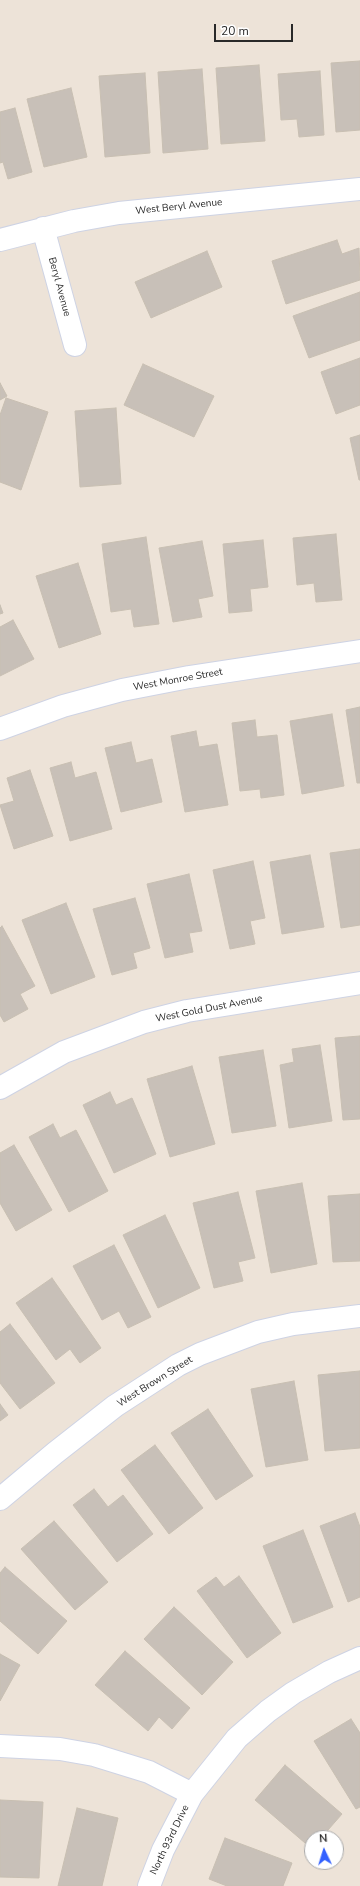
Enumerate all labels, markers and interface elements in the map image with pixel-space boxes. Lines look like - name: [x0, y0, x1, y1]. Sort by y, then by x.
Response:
- scale bar: [216, 16, 295, 42]
- text: 20 m: [221, 23, 249, 39]
- street label: West Beryl Avenue: [135, 196, 223, 218]
- street label: Beryl Avenue: [45, 256, 73, 318]
- street label: West Monroe Street: [132, 666, 224, 694]
- street label: West Gold Dust Avenue: [155, 993, 263, 1025]
- street label: West Brown Street: [115, 1354, 195, 1410]
- street label: North 93rd Drive: [148, 1803, 192, 1877]
- north arrow: [304, 1830, 344, 1870]
- text: N: [319, 1831, 328, 1846]

